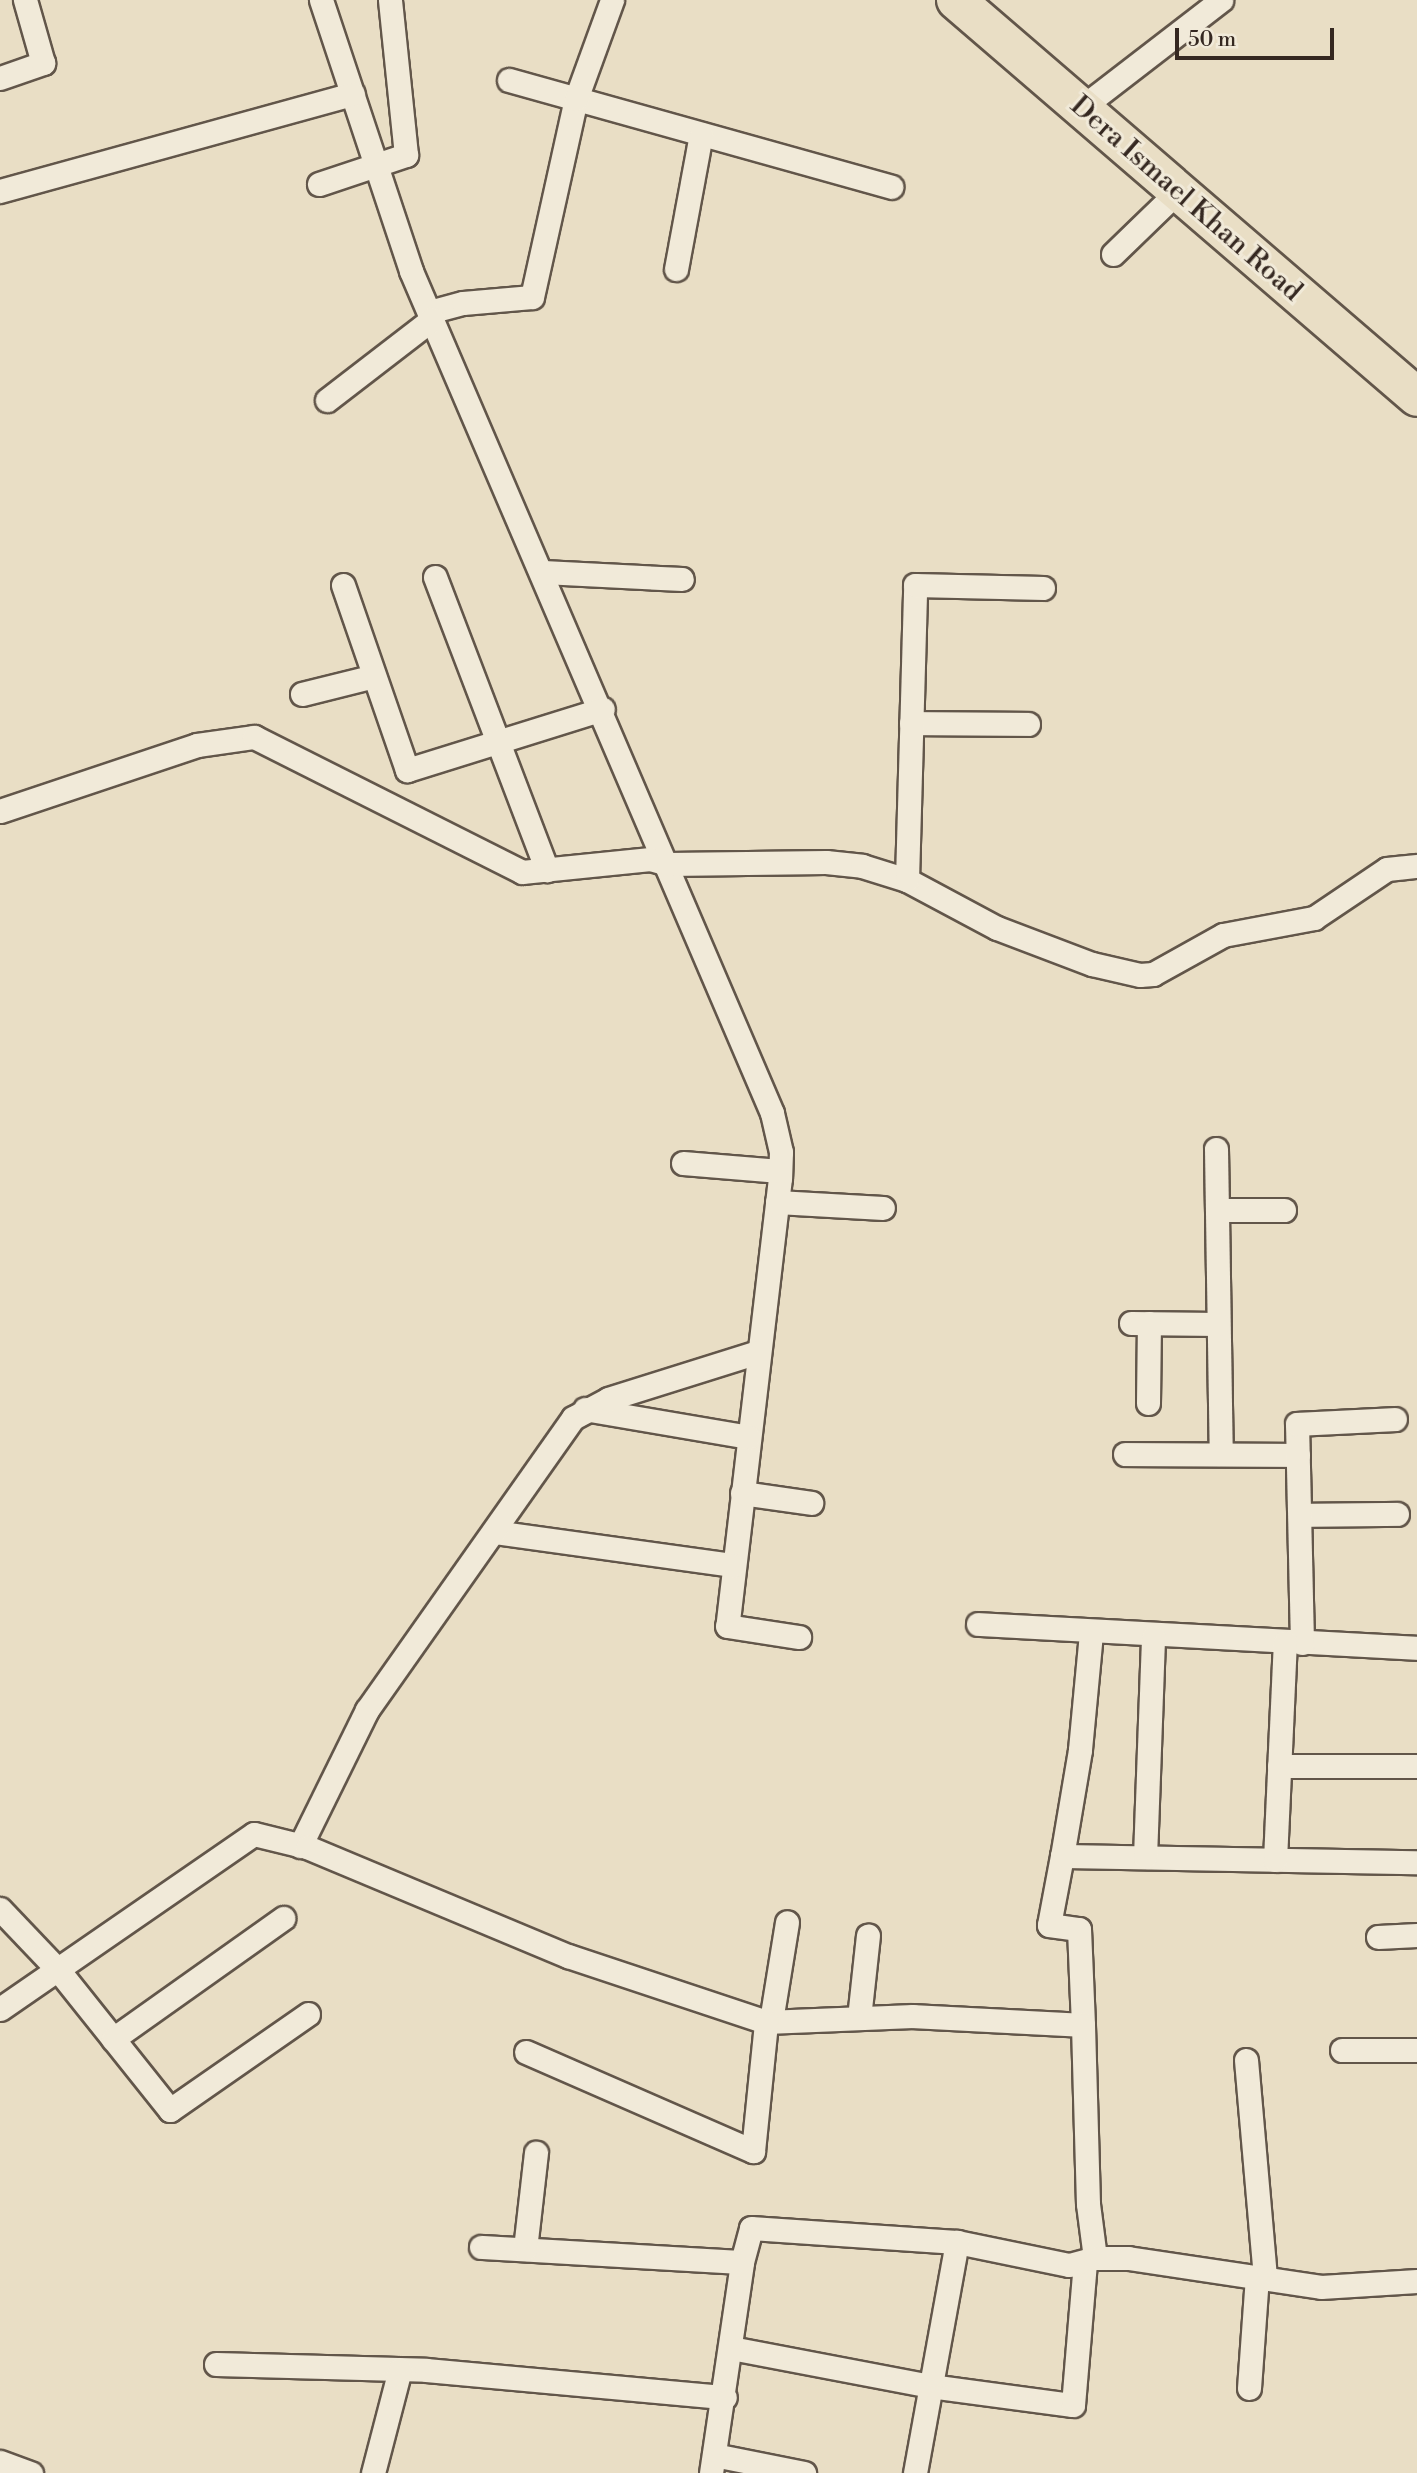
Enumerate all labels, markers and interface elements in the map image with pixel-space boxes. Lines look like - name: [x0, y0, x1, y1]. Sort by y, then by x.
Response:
- scale bar: [1179, 14, 1338, 58]
- text: 50 m: [1188, 27, 1236, 53]
- street label: Dera Ismael Khan Road: [1063, 89, 1309, 309]

